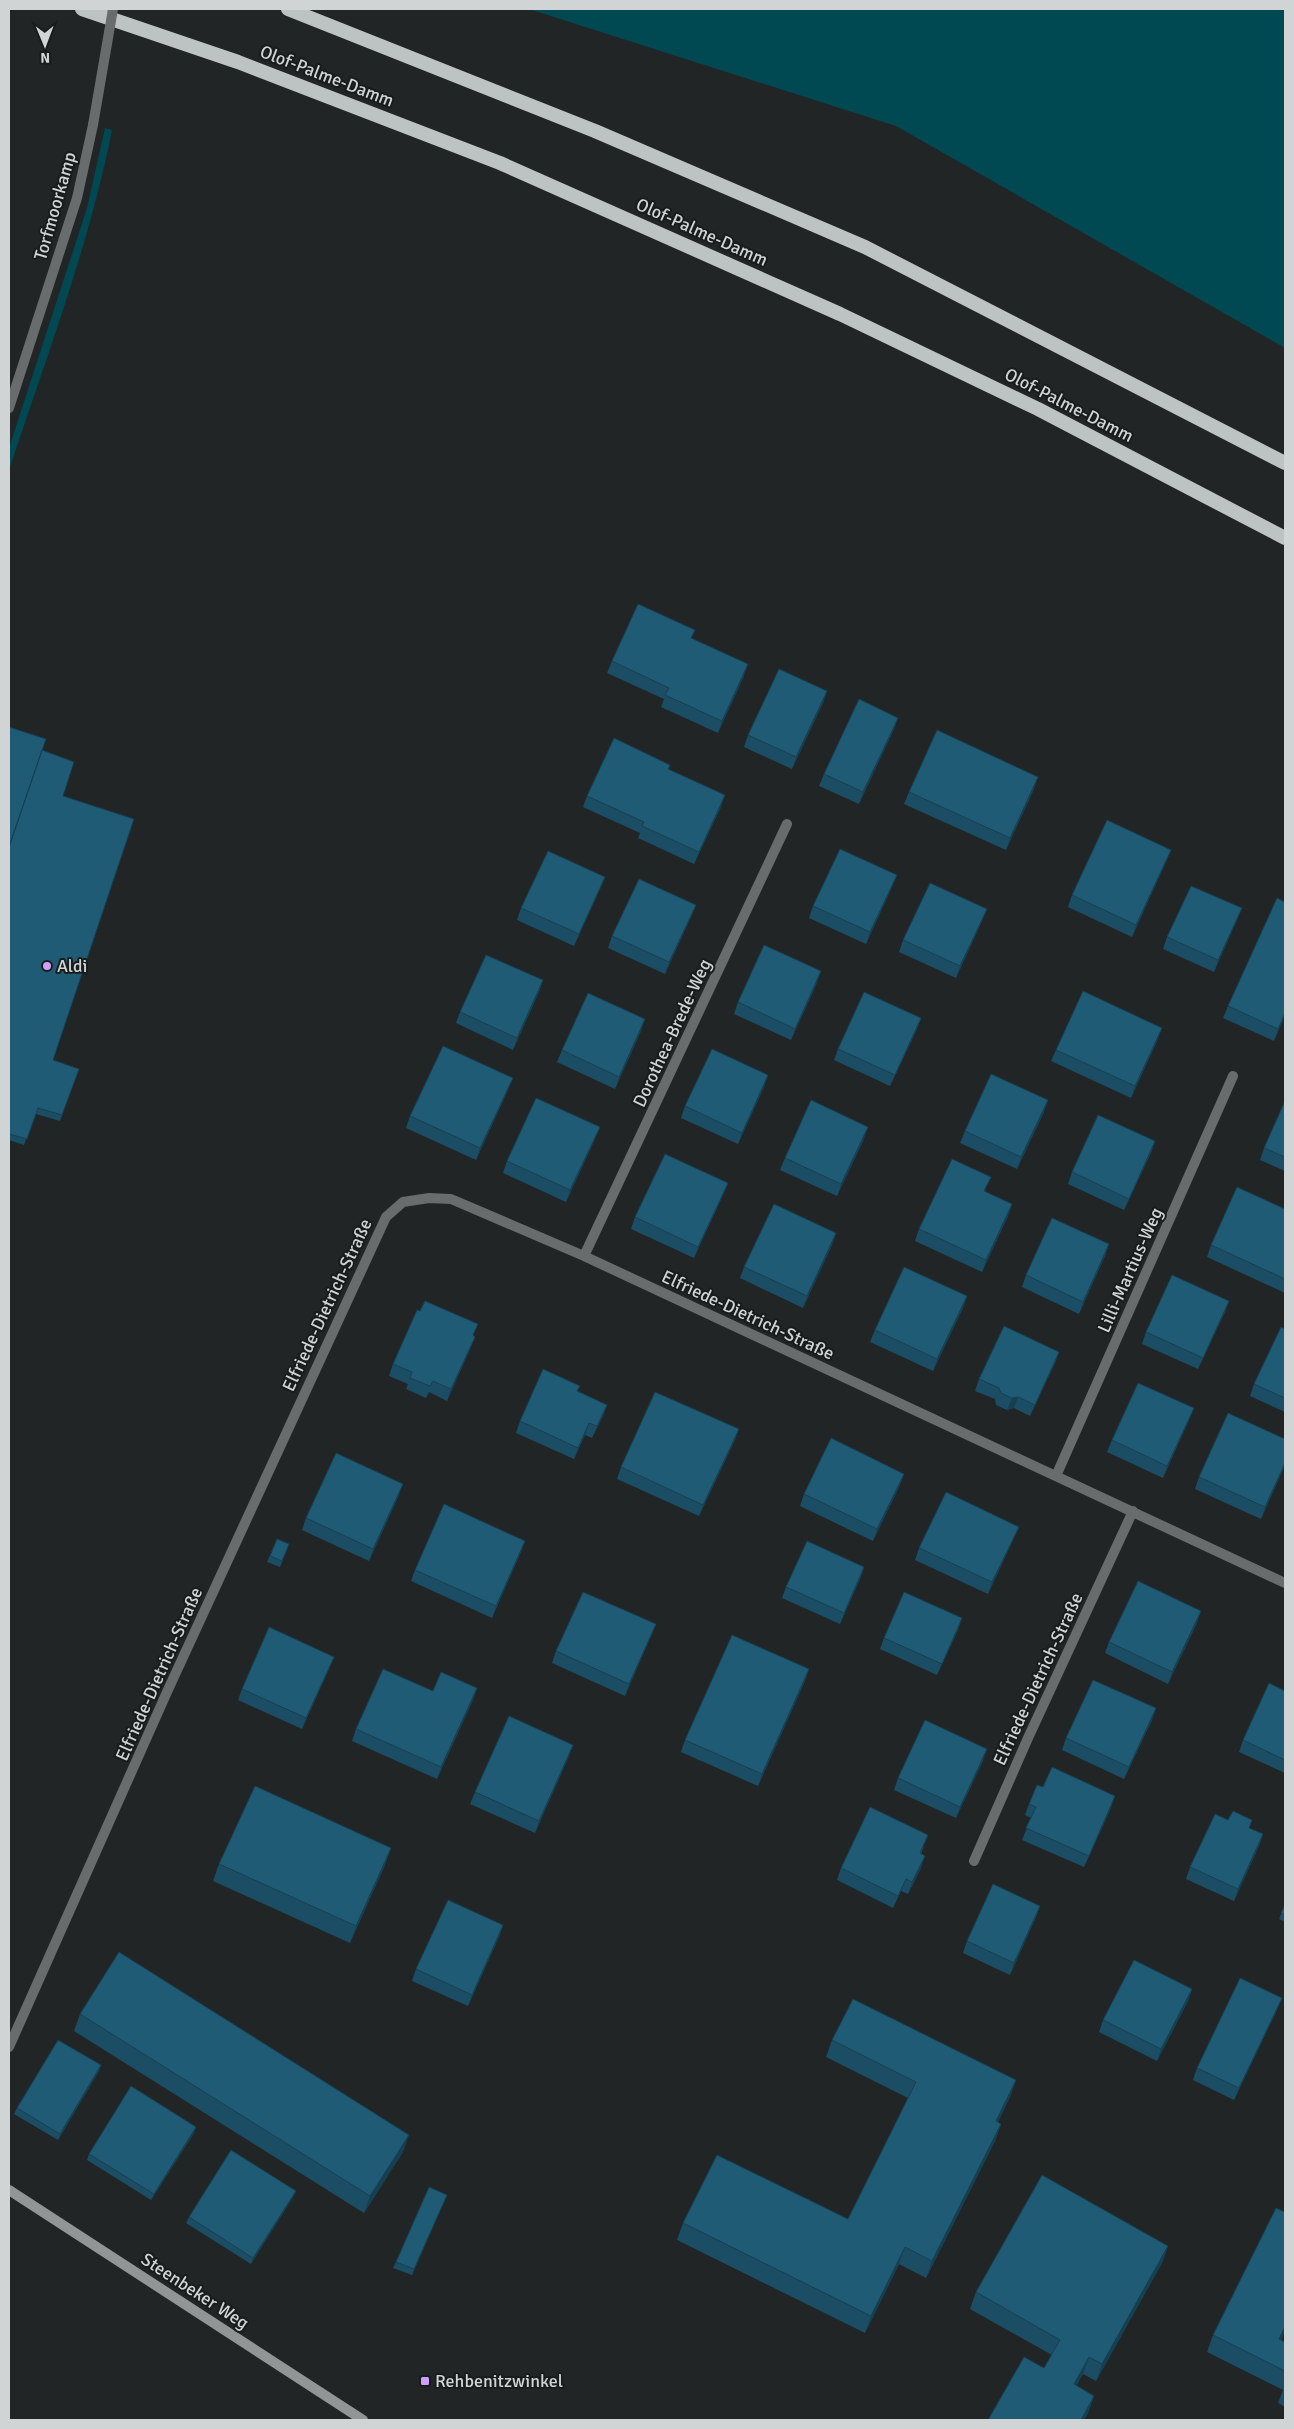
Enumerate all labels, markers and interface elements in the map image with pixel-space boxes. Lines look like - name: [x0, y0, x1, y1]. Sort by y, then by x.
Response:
- north arrow: [20, 20, 70, 70]
- street label: Olof-Palme-Damm: [257, 40, 397, 112]
- text: N: [40, 49, 50, 66]
- street label: Torfmoorkamp: [29, 149, 81, 263]
- street label: Olof-Palme-Damm: [633, 193, 771, 271]
- street label: Olof-Palme-Damm: [1001, 363, 1137, 447]
- place label: Aldi: [57, 955, 87, 977]
- street label: Dorothea-Brede-Weg: [628, 955, 716, 1111]
- marker: Aldi: [41, 960, 53, 972]
- street label: Lilli-Martius-Weg: [1093, 1204, 1167, 1336]
- street label: Elfriede-Dietrich-Straße: [277, 1215, 377, 1395]
- street label: Elfriede-Dietrich-Straße: [658, 1265, 838, 1365]
- street label: Elfriede-Dietrich-Straße: [111, 1584, 207, 1764]
- street label: Elfriede-Dietrich-Straße: [988, 1589, 1088, 1769]
- street label: Steenbeker Weg: [137, 2248, 253, 2334]
- place label: Rehbenitzwinkel: [435, 2370, 563, 2392]
- marker: Rehbenitzwinkel: [419, 2375, 431, 2387]

